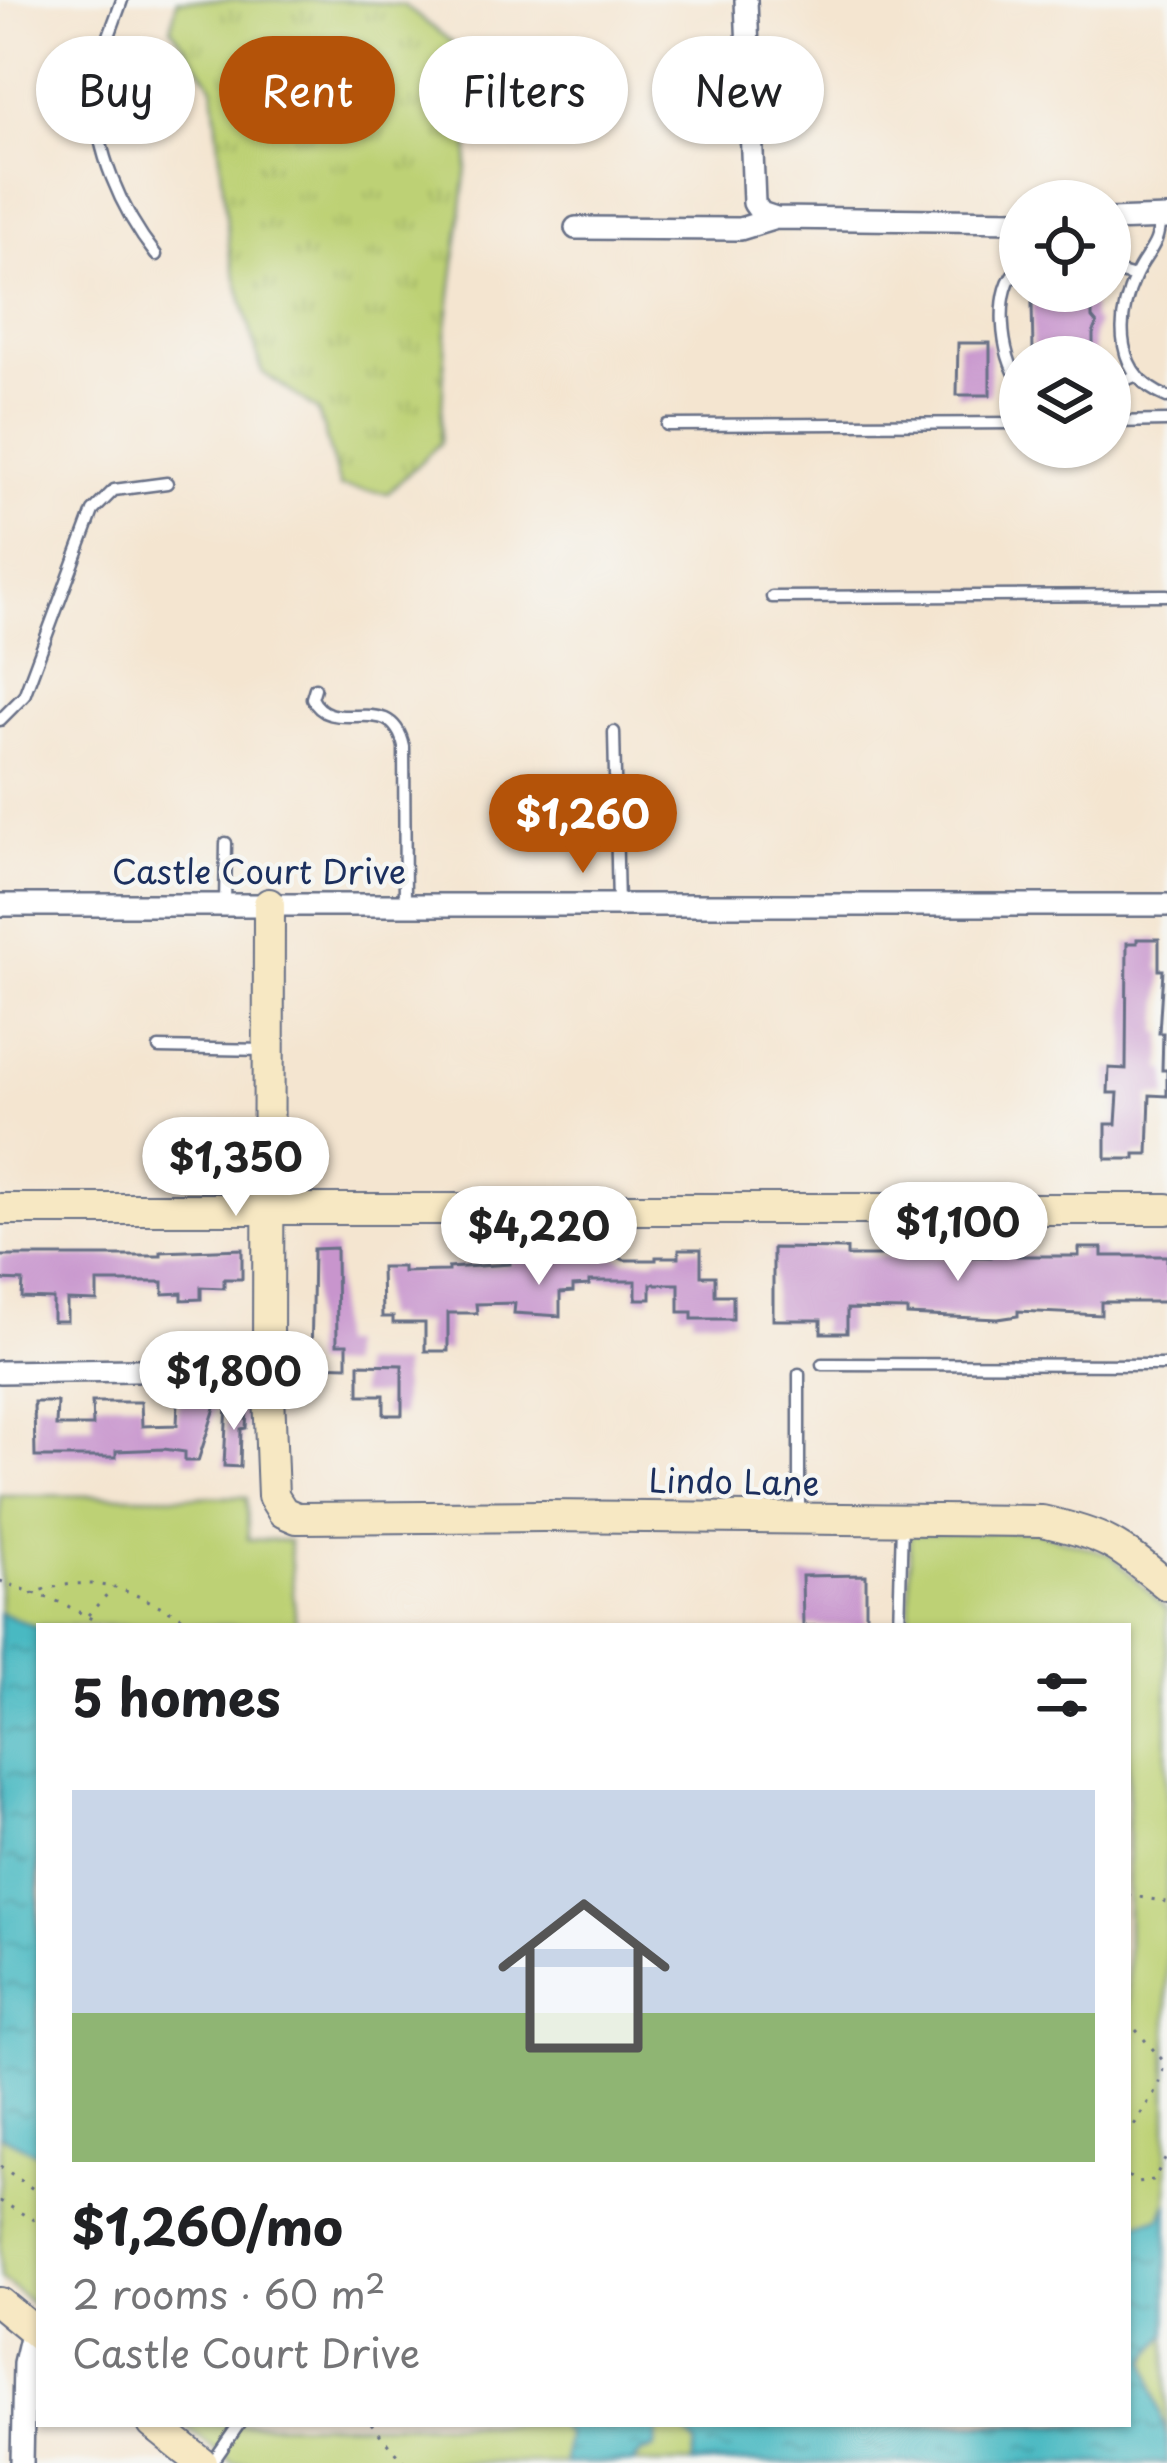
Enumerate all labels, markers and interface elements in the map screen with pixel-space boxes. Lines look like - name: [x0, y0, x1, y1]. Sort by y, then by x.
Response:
- chip: Buy: [36, 36, 195, 144]
- chip: Rent: [219, 36, 395, 144]
- chip: Filters: [419, 36, 628, 144]
- chip: New: [652, 36, 824, 144]
- map controls: [999, 180, 1131, 468]
- button: locate: [999, 180, 1131, 312]
- button: layers: [999, 336, 1131, 468]
- pin: $1,260: [485, 774, 681, 876]
- text: $1,260: [516, 783, 650, 842]
- street label: Castle Court Drive: [112, 845, 406, 895]
- pin: $1,350: [138, 1117, 334, 1219]
- text: $1,350: [169, 1126, 303, 1185]
- pin: $1,100: [860, 1182, 1056, 1284]
- pin: $4,220: [441, 1186, 637, 1288]
- text: $1,100: [896, 1191, 1020, 1250]
- text: $4,220: [468, 1195, 610, 1254]
- pin: $1,800: [136, 1331, 332, 1433]
- text: $1,800: [166, 1340, 302, 1399]
- street label: Lindo Lane: [648, 1454, 820, 1506]
- text: 5 homes: [72, 1657, 281, 1734]
- icon: filters: [1029, 1662, 1095, 1728]
- icon: home: [476, 1868, 692, 2084]
- text: $1,260/mo: [72, 2186, 343, 2263]
- text: 2 rooms · 60 m²: [72, 2263, 386, 2322]
- text: Castle Court Drive: [72, 2322, 420, 2381]

